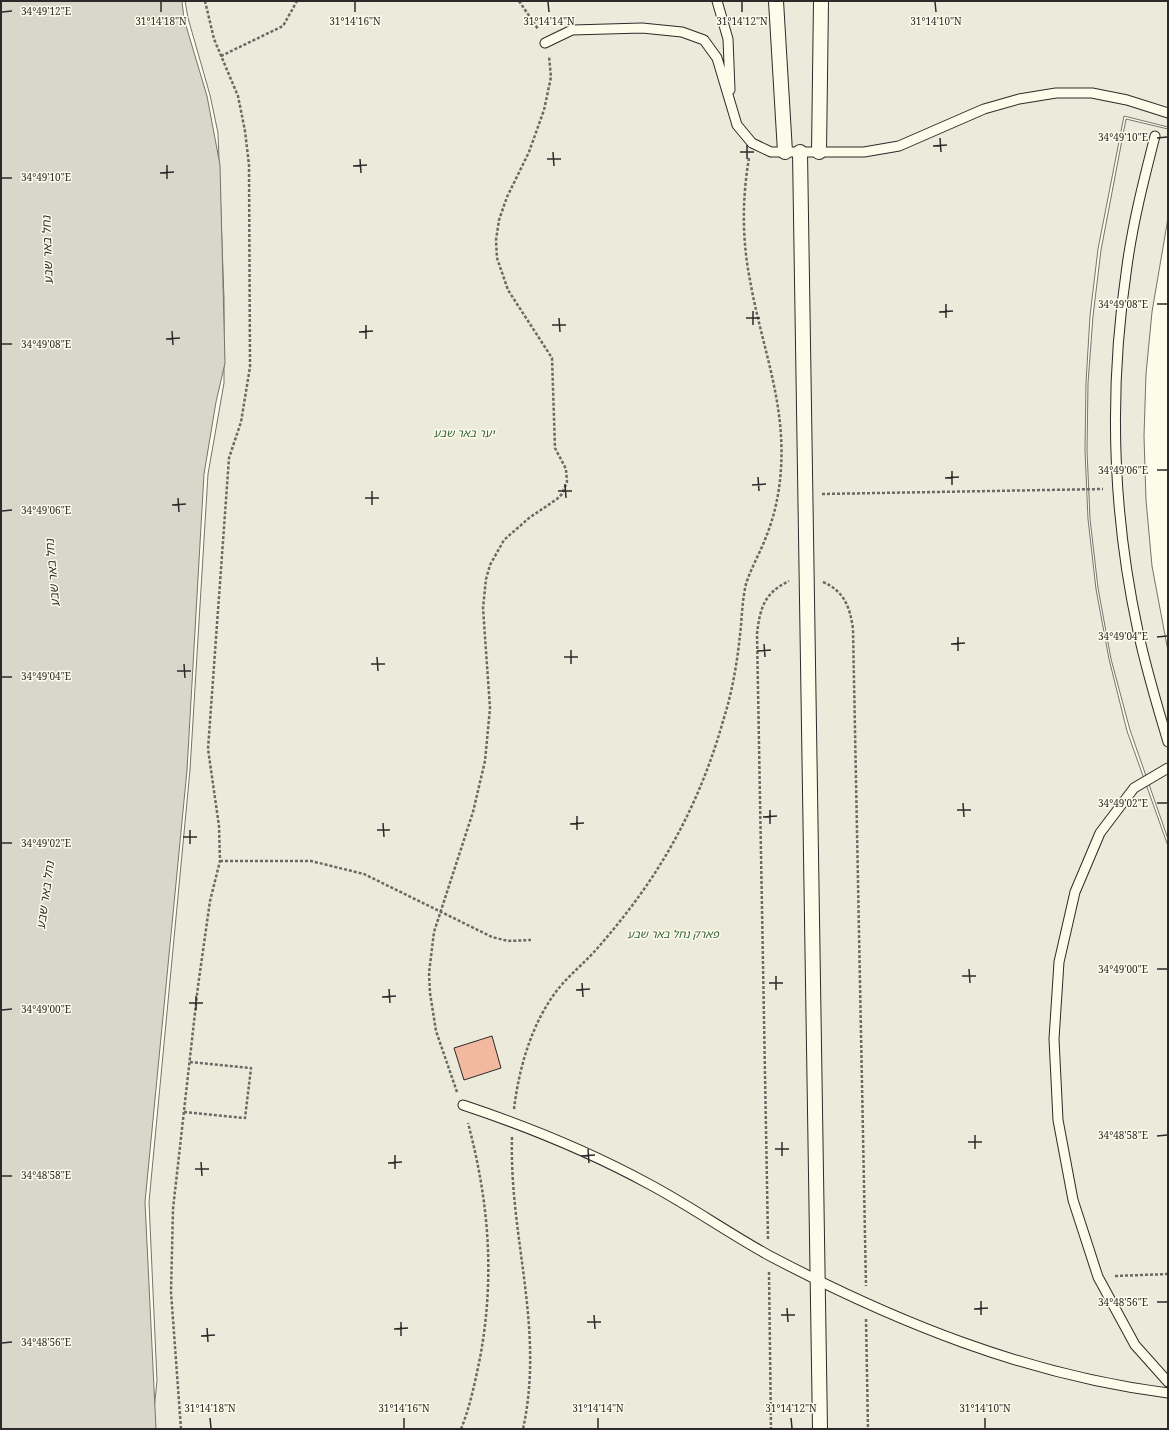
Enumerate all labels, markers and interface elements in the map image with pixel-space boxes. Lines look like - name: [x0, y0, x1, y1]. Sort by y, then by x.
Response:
- text: 34°49'12"E: [21, 4, 71, 18]
- text: 31°14'18"N: [135, 14, 187, 28]
- text: 31°14'16"N: [329, 14, 381, 28]
- text: 31°14'14"N: [523, 14, 575, 28]
- text: 31°14'12"N: [716, 14, 768, 28]
- text: 31°14'10"N: [910, 14, 962, 28]
- text: 34°49'10"E: [1098, 130, 1148, 144]
- text: 34°49'10"E: [21, 170, 71, 184]
- water label: נחל באר שבע: [37, 214, 57, 284]
- text: 34°49'08"E: [1098, 297, 1148, 311]
- text: 34°49'08"E: [21, 337, 71, 351]
- park label: יער באר שבע: [434, 425, 496, 440]
- text: 34°49'06"E: [1098, 463, 1148, 477]
- text: 34°49'06"E: [21, 503, 71, 517]
- water label: נחל באר שבע: [40, 537, 63, 608]
- text: 34°49'04"E: [1098, 629, 1148, 643]
- text: 34°49'04"E: [21, 669, 71, 683]
- text: 34°49'02"E: [1098, 796, 1148, 810]
- text: 34°49'02"E: [21, 836, 71, 850]
- water label: נחל באר שבע: [32, 859, 58, 930]
- park label: פארק נחל באר שבע: [627, 926, 720, 941]
- text: 34°49'00"E: [1098, 962, 1148, 976]
- text: 34°49'00"E: [21, 1002, 71, 1016]
- text: 34°48'58"E: [1098, 1128, 1148, 1142]
- text: 34°48'58"E: [21, 1168, 71, 1182]
- text: 34°48'56"E: [1098, 1295, 1148, 1309]
- text: 34°48'56"E: [21, 1335, 71, 1349]
- text: 31°14'18"N: [184, 1401, 236, 1415]
- text: 31°14'16"N: [378, 1401, 430, 1415]
- text: 31°14'14"N: [572, 1401, 624, 1415]
- text: 31°14'12"N: [765, 1401, 817, 1415]
- text: 31°14'10"N: [959, 1401, 1011, 1415]

